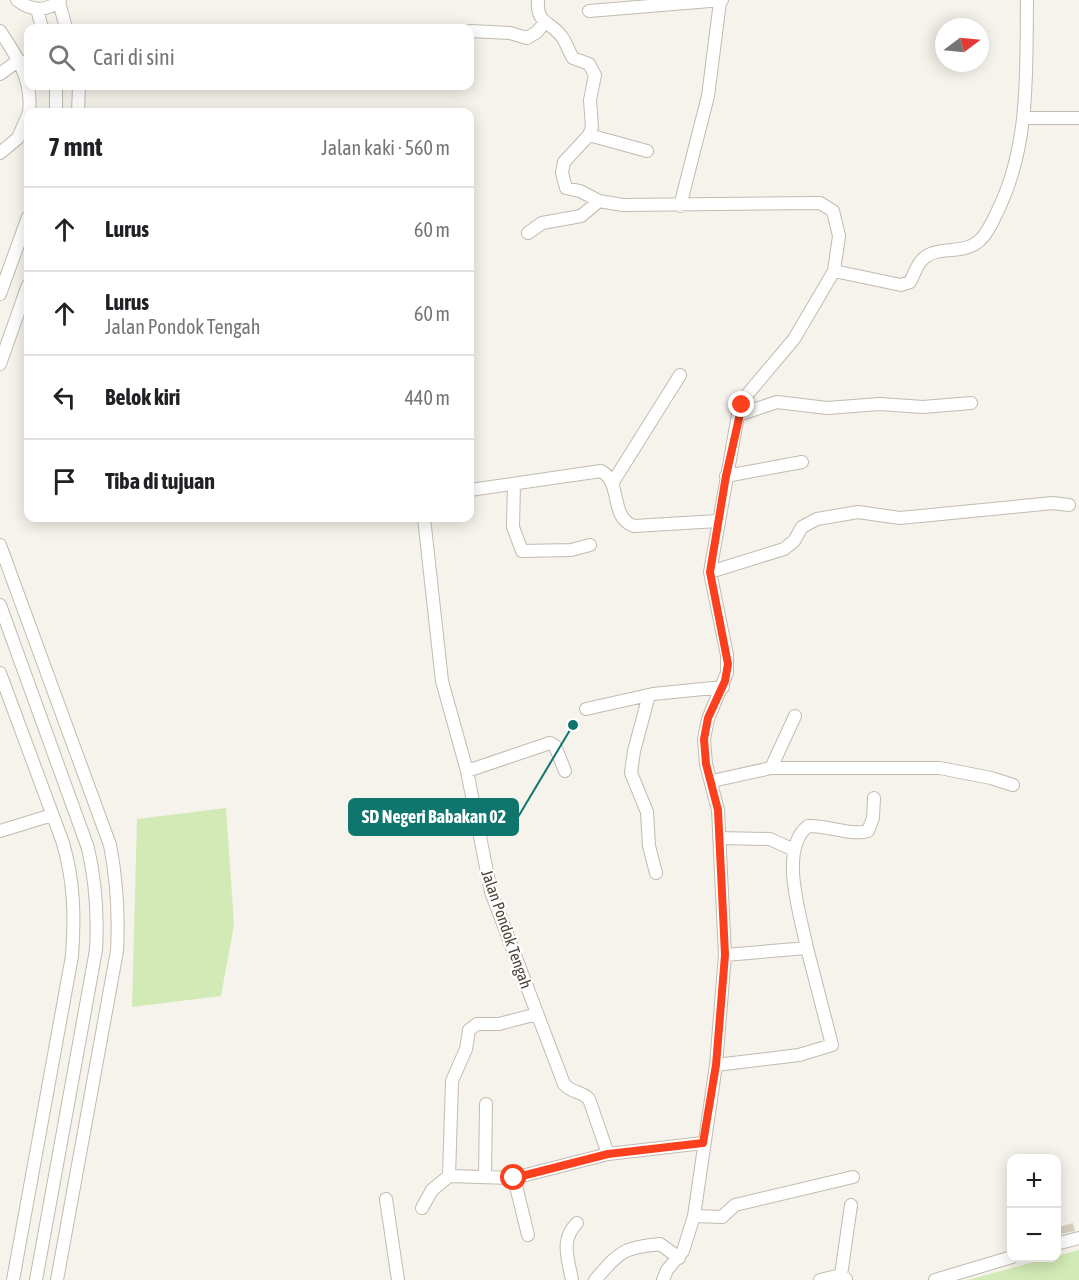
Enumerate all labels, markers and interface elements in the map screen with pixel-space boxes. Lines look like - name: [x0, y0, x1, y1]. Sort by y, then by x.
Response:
- north arrow: [935, 18, 989, 72]
- search box: [24, 24, 474, 90]
- icon: search: [45, 41, 78, 74]
- text: Cari di sini: [93, 44, 175, 70]
- text: 7 mnt: [48, 132, 103, 162]
- text: Jalan kaki · 560 m: [321, 136, 450, 159]
- icon: ahead: [48, 213, 81, 246]
- text: Lurus: [105, 216, 149, 242]
- text: 60 m: [414, 218, 450, 241]
- text: Lurus: [105, 289, 149, 315]
- icon: ahead: [48, 297, 81, 330]
- text: 60 m: [414, 302, 450, 325]
- text: Jalan Pondok Tengah: [105, 315, 260, 338]
- icon: left: [48, 381, 81, 414]
- text: Belok kiri: [105, 384, 180, 410]
- text: 440 m: [405, 386, 450, 409]
- route end: [728, 391, 754, 417]
- icon: arrive: [48, 465, 81, 498]
- text: Tiba di tujuan: [105, 468, 215, 494]
- callout: SD Negeri Babakan 02: [349, 799, 518, 835]
- text: SD Negeri Babakan 02: [362, 806, 506, 827]
- street label: Jalan Pondok Tengah: [477, 867, 536, 991]
- map controls: [1007, 1154, 1061, 1262]
- button: +: [1007, 1154, 1061, 1208]
- route start: [500, 1164, 526, 1190]
- button: −: [1007, 1208, 1061, 1262]

